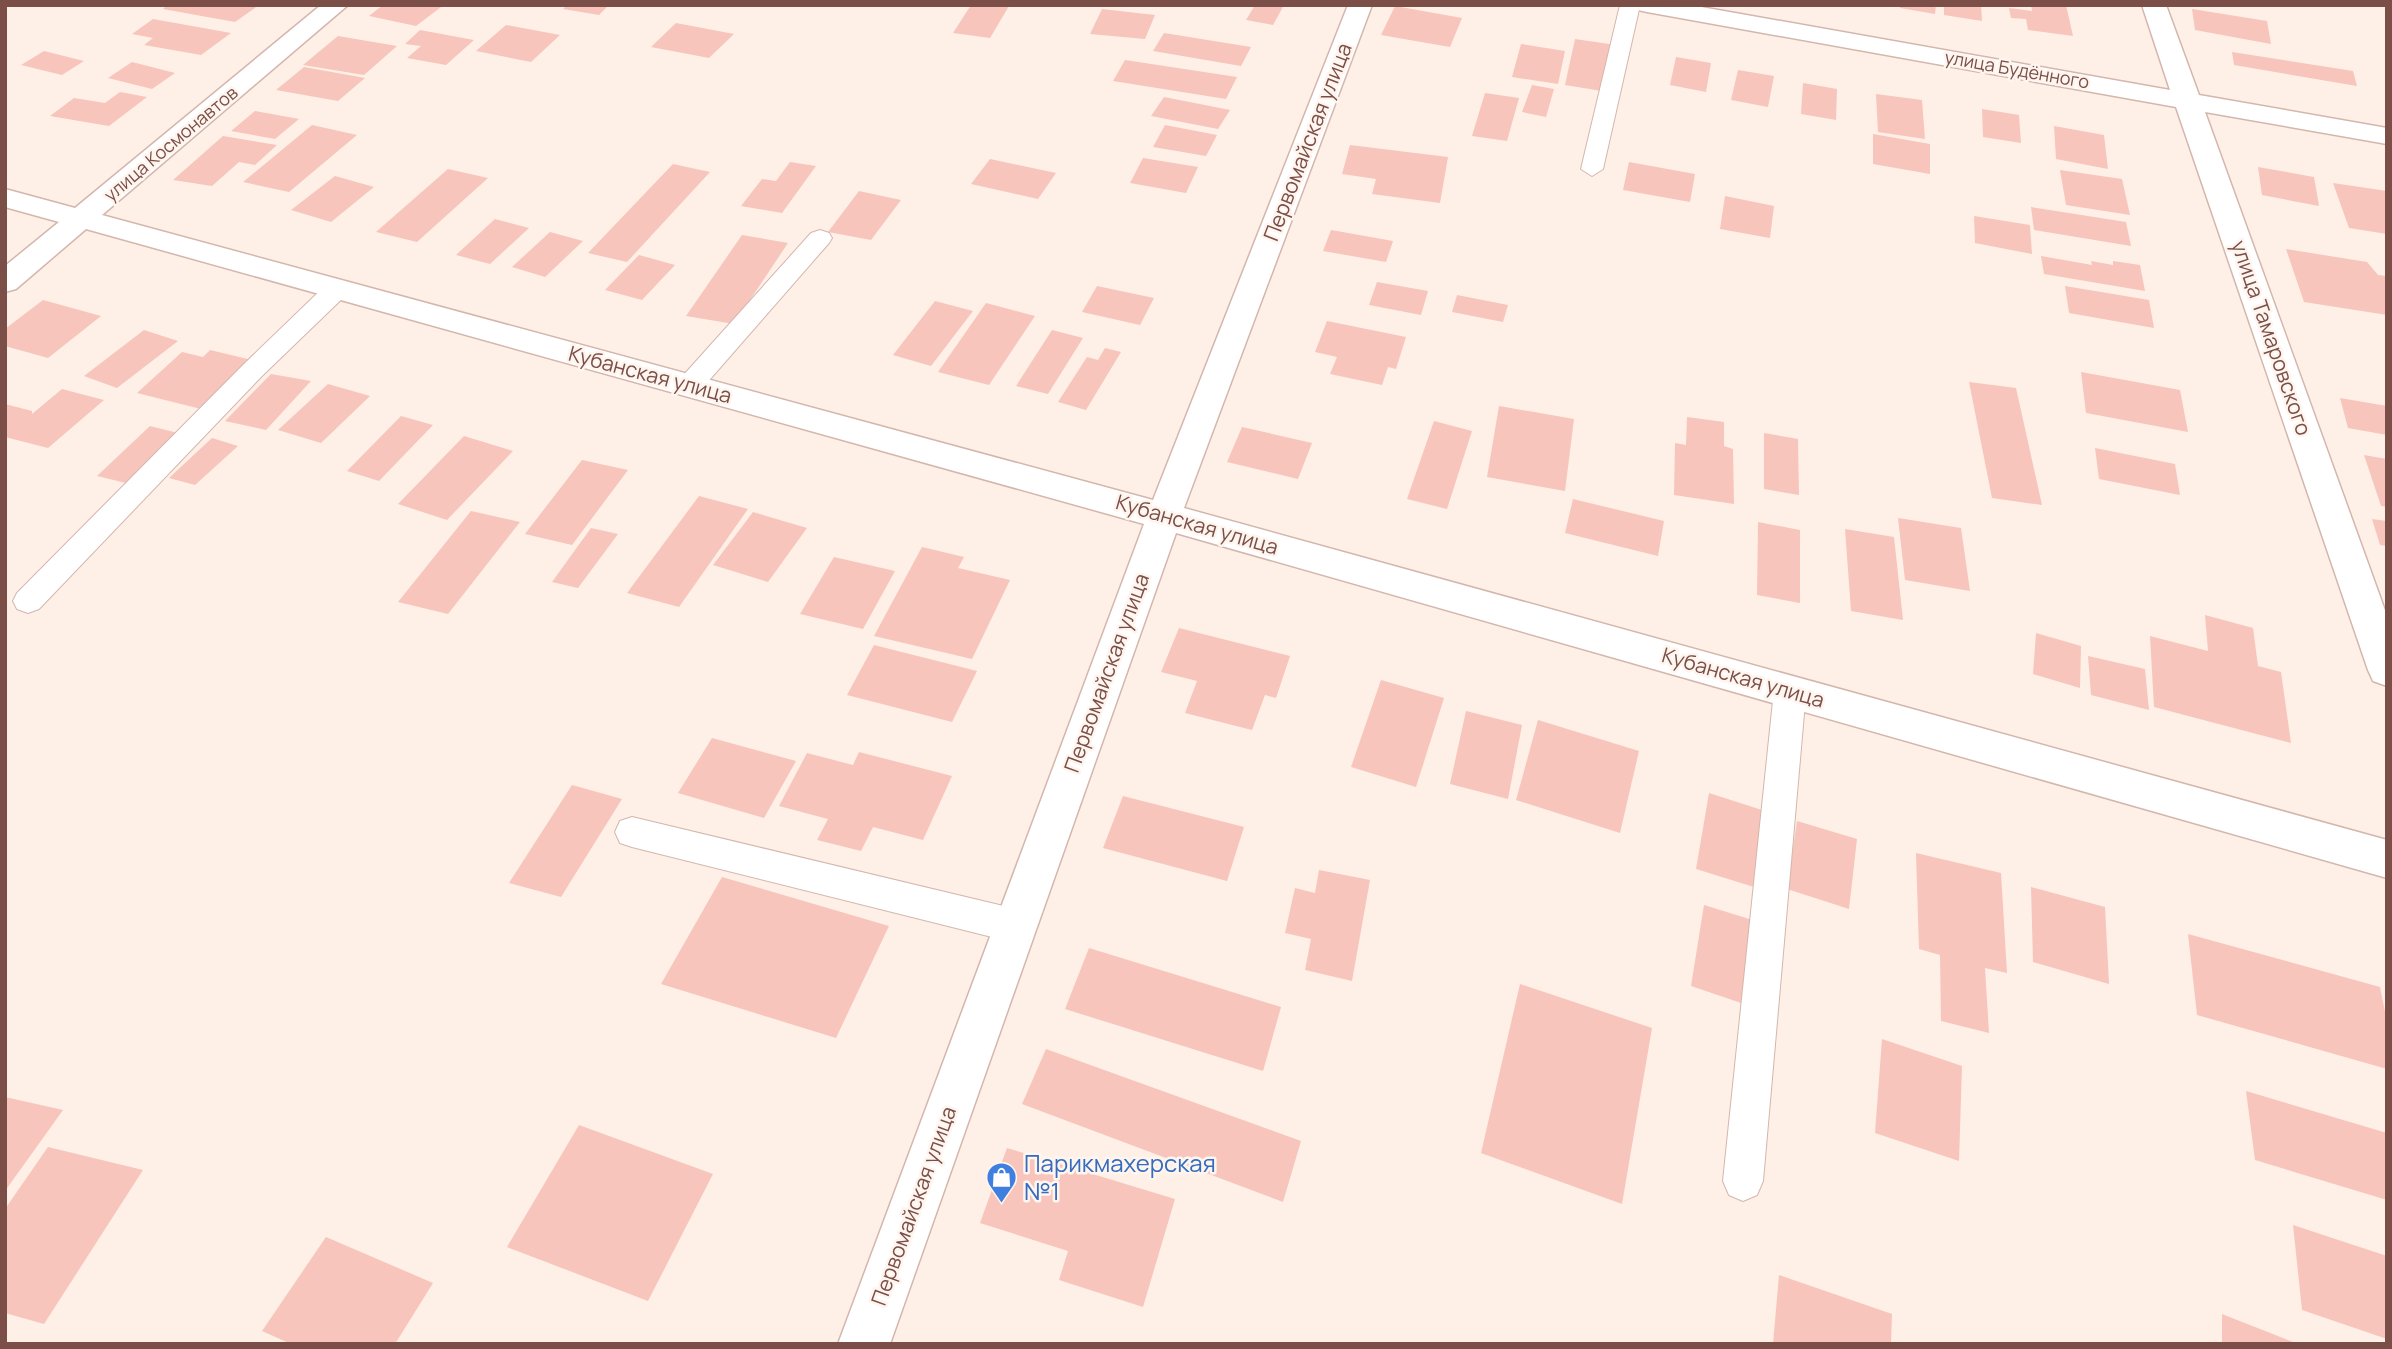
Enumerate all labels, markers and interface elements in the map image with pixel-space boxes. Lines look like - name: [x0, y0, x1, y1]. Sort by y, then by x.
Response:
- street label: Первомайская улица: [1256, 39, 1358, 245]
- street label: улица Будённого: [1943, 44, 2091, 94]
- street label: улица Космонавтов: [98, 80, 243, 206]
- street label: улица Тамаровского: [2225, 236, 2319, 439]
- street label: Кубанская улица: [566, 339, 735, 409]
- street label: Кубанская улица: [1113, 487, 1282, 561]
- street label: Первомайская улица: [1057, 569, 1155, 776]
- street label: Кубанская улица: [1659, 640, 1828, 714]
- street label: Первомайская улица: [864, 1102, 962, 1309]
- place label: Парикмахерская №1: [1024, 1146, 1216, 1207]
- shop icon: Парикмахерская №1: [984, 1161, 1018, 1205]

